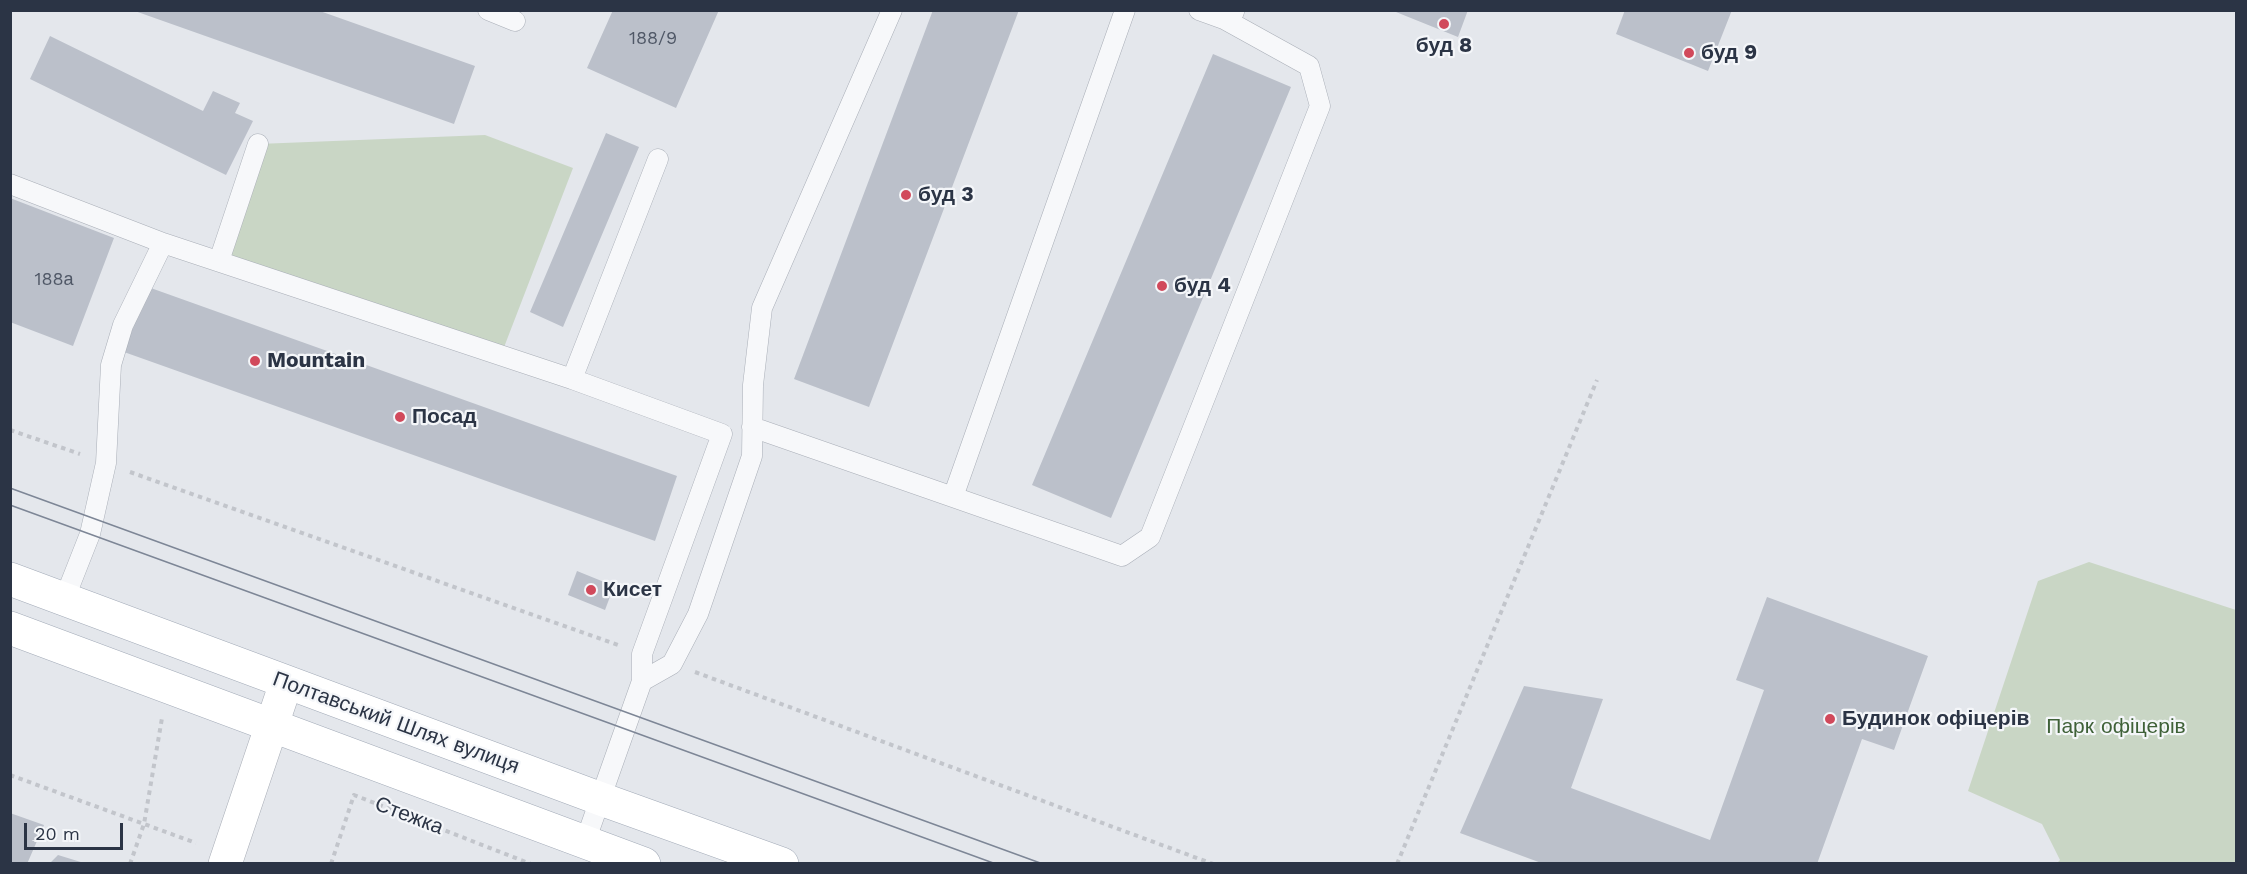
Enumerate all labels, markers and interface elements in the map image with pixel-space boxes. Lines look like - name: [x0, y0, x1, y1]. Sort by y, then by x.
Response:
- marker: буд 8: [1437, 17, 1451, 31]
- house number: 188/9: [629, 28, 677, 50]
- place label: буд 8: [1416, 33, 1472, 59]
- place label: буд 9: [1701, 40, 1757, 66]
- marker: буд 9: [1682, 46, 1696, 60]
- place label: буд 3: [918, 182, 974, 208]
- marker: буд 3: [899, 188, 913, 202]
- house number: 188а: [34, 269, 74, 291]
- place label: буд 4: [1174, 273, 1231, 299]
- marker: буд 4: [1155, 279, 1169, 293]
- place label: Mountain: [267, 348, 365, 374]
- marker: Mountain: [248, 354, 262, 368]
- place label: Посад: [412, 404, 477, 430]
- marker: Посад: [393, 410, 407, 424]
- place label: Кисет: [603, 577, 662, 603]
- marker: Кисет: [584, 583, 598, 597]
- street label: Полтавський Шлях вулиця: [269, 667, 523, 779]
- place label: Будинок офіцерів: [1842, 706, 2029, 732]
- marker: Будинок офіцерів: [1823, 712, 1837, 726]
- park label: Парк офіцерів: [2046, 714, 2186, 740]
- street label: Стежка: [371, 791, 447, 841]
- scale bar: [27, 811, 126, 849]
- text: 20 m: [35, 823, 80, 844]

